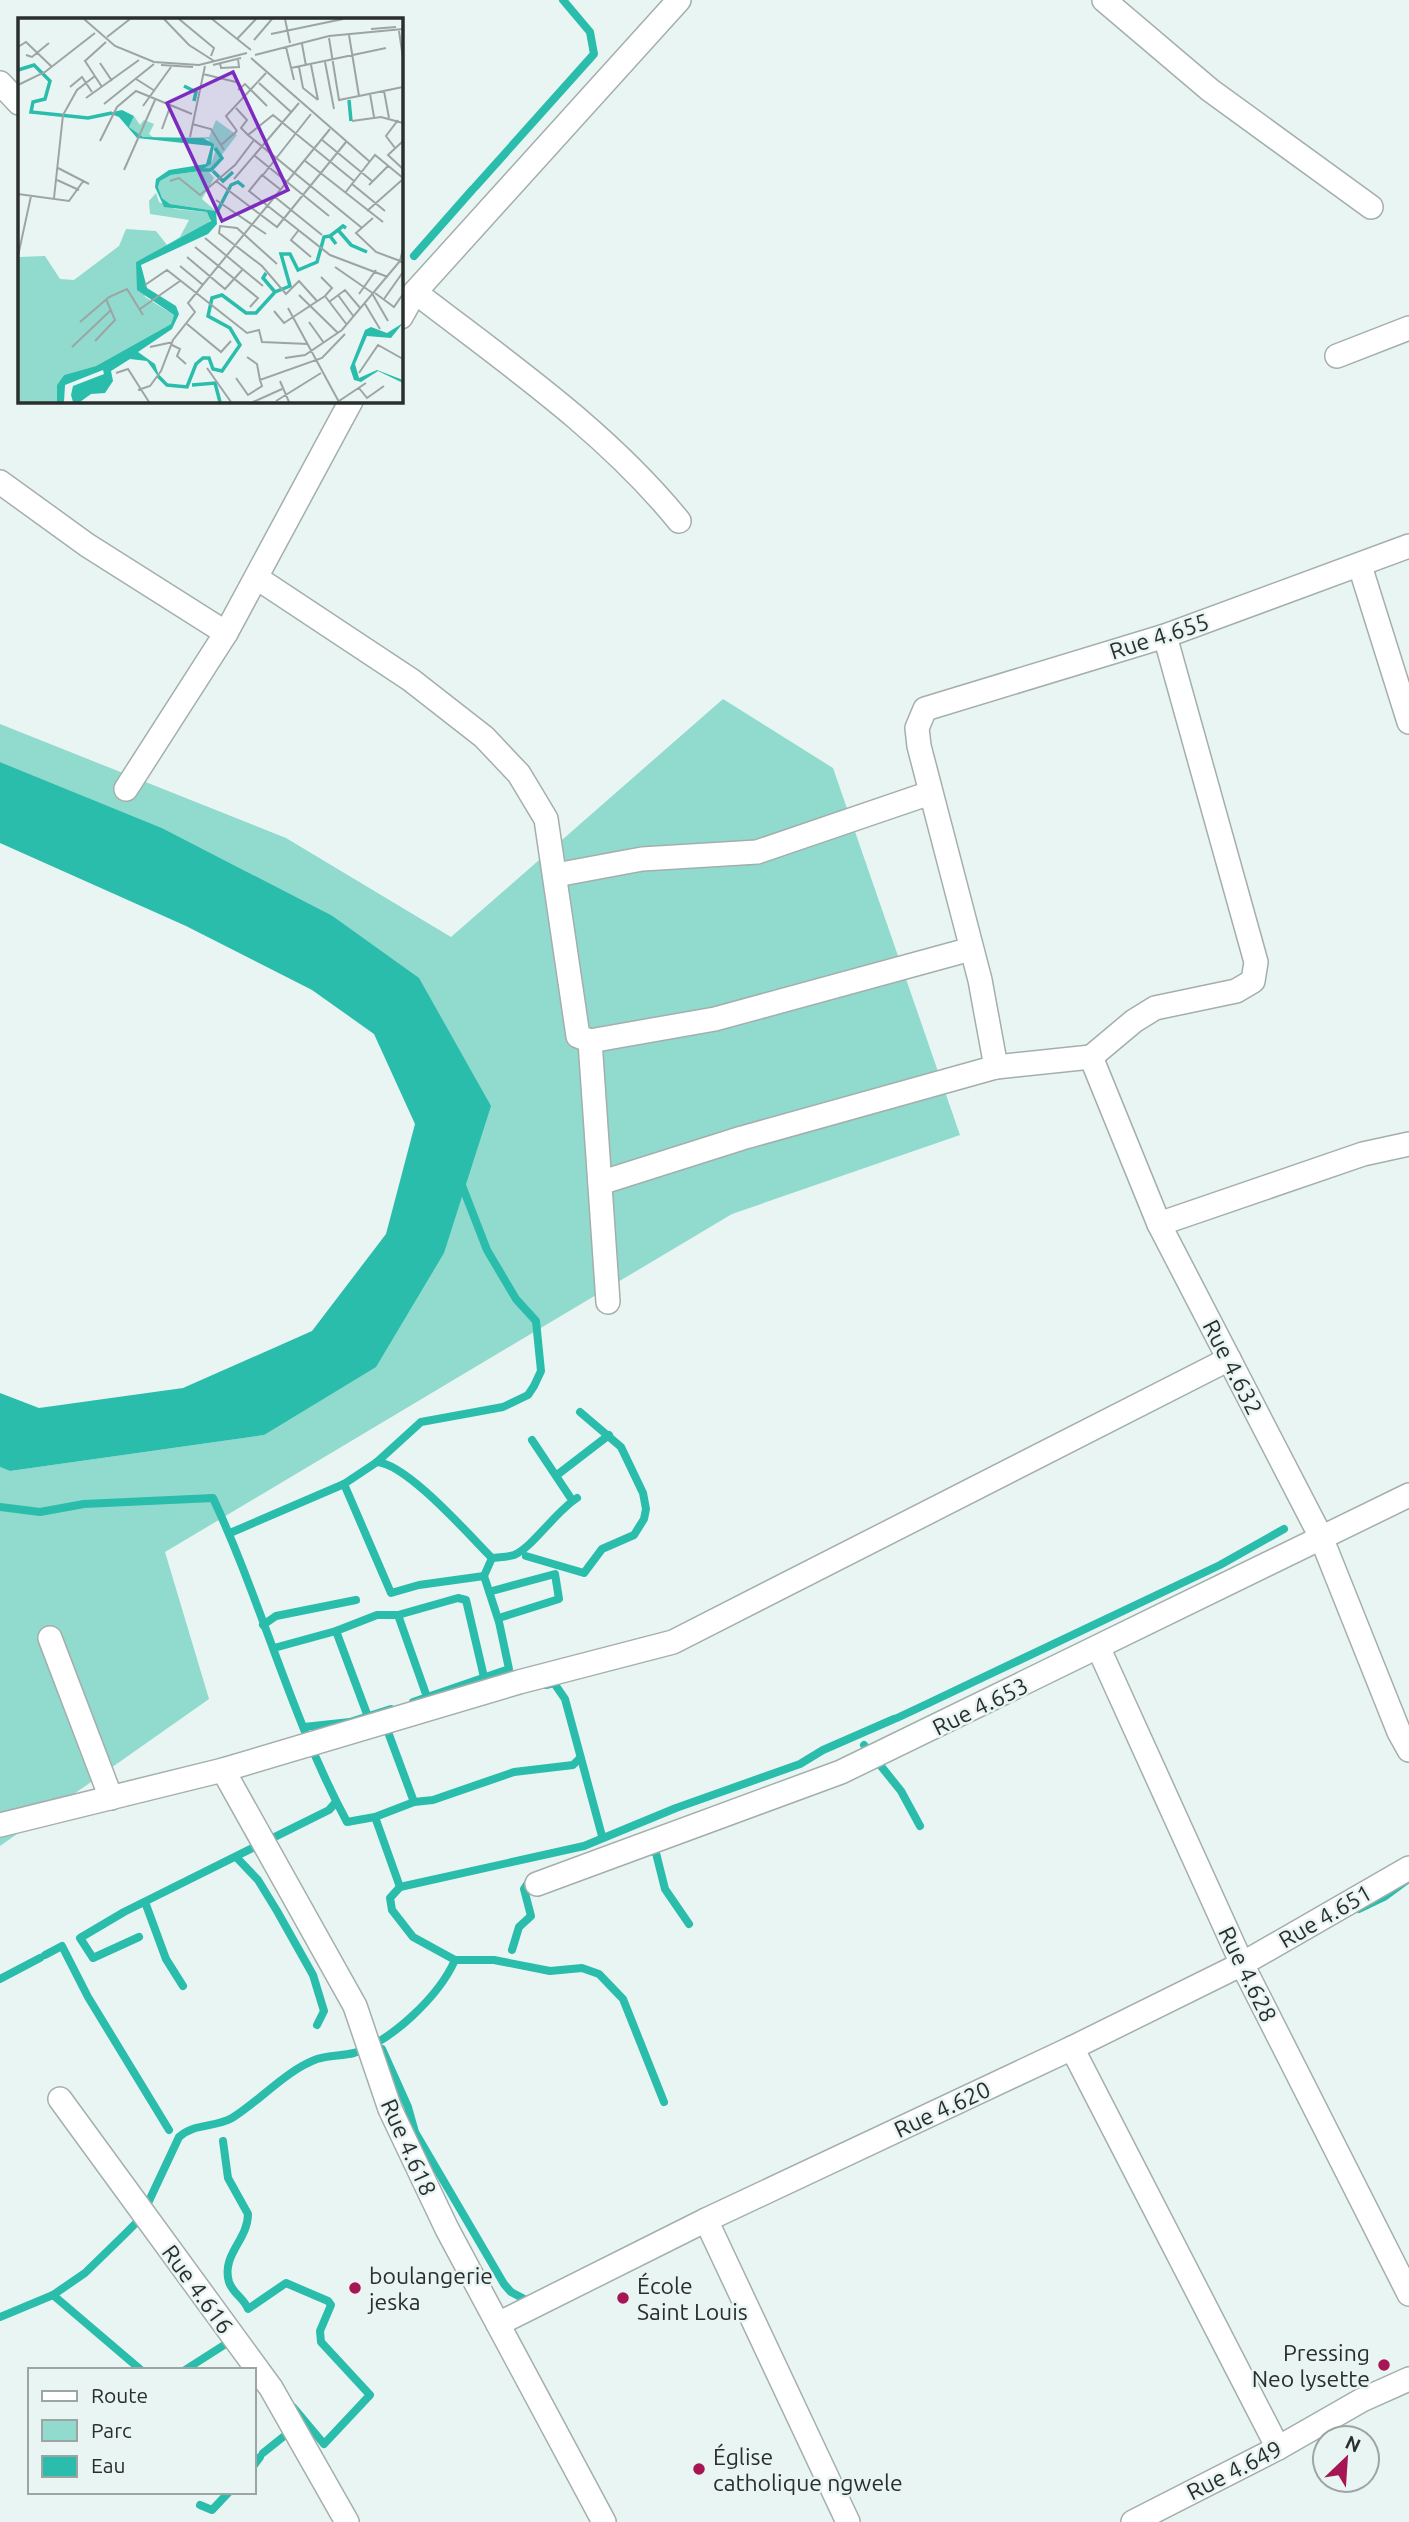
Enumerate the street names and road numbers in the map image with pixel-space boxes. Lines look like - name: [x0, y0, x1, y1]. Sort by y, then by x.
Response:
- street label: Rue 4.655: [1106, 608, 1212, 664]
- street label: Rue 4.632: [1198, 1315, 1268, 1419]
- street label: Rue 4.653: [928, 1672, 1032, 1740]
- street label: Rue 4.651: [1274, 1879, 1376, 1953]
- street label: Rue 4.628: [1214, 1922, 1282, 2026]
- street label: Rue 4.620: [890, 2076, 994, 2142]
- street label: Rue 4.618: [377, 2095, 441, 2199]
- street label: Rue 4.616: [158, 2240, 238, 2338]
- street label: Rue 4.649: [1182, 2435, 1286, 2505]

